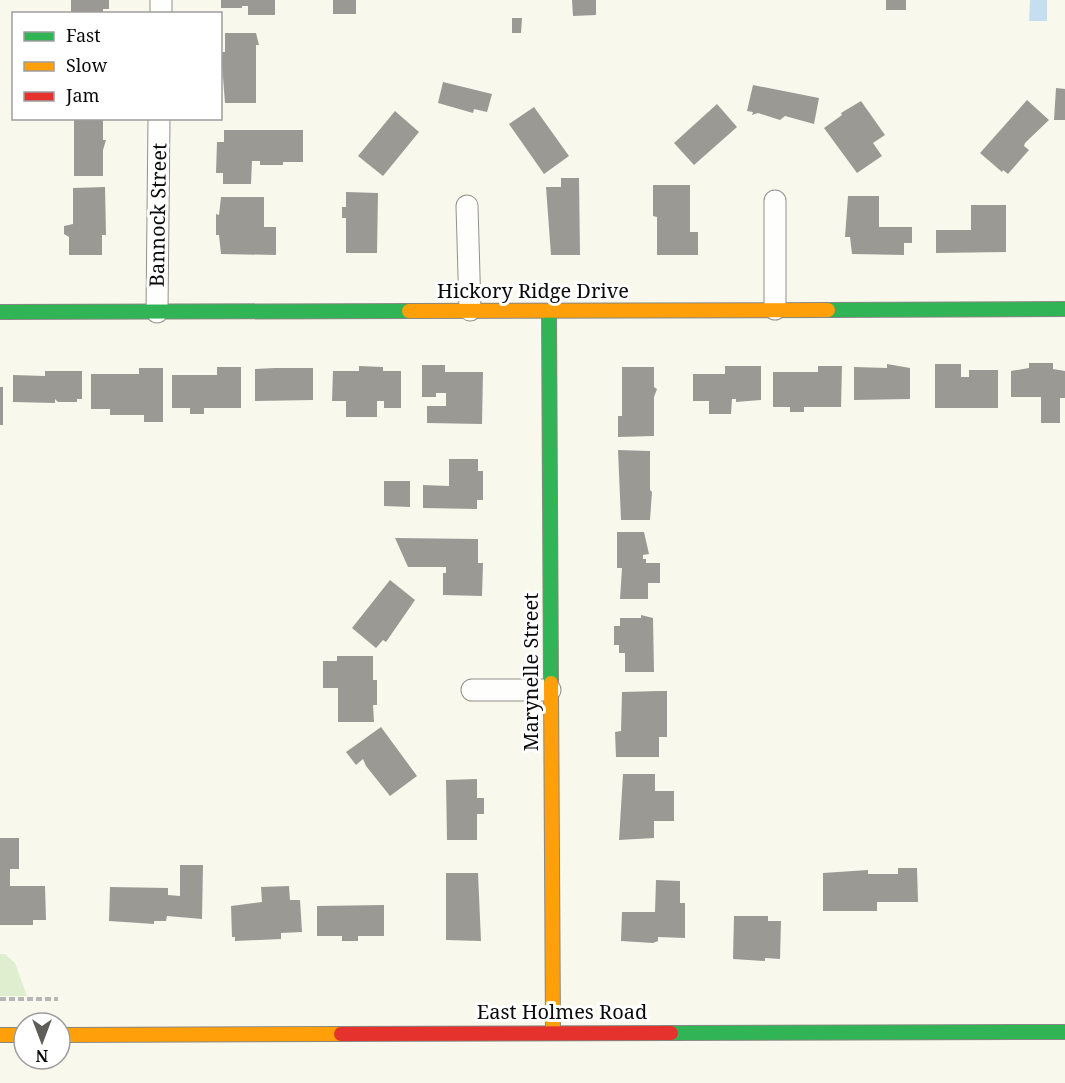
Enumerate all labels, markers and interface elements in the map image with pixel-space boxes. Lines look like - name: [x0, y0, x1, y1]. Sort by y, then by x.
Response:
- legend: [12, 12, 222, 120]
- text: Fast: [66, 23, 101, 47]
- text: Slow: [66, 53, 108, 77]
- text: Jam: [65, 83, 100, 107]
- street label: Bannock Street: [143, 143, 172, 287]
- street label: Hickory Ridge Drive: [437, 277, 629, 304]
- street label: Marynelle Street: [517, 593, 544, 751]
- street label: East Holmes Road: [477, 998, 647, 1025]
- north arrow: [12, 1011, 72, 1071]
- text: N: [35, 1045, 48, 1067]

